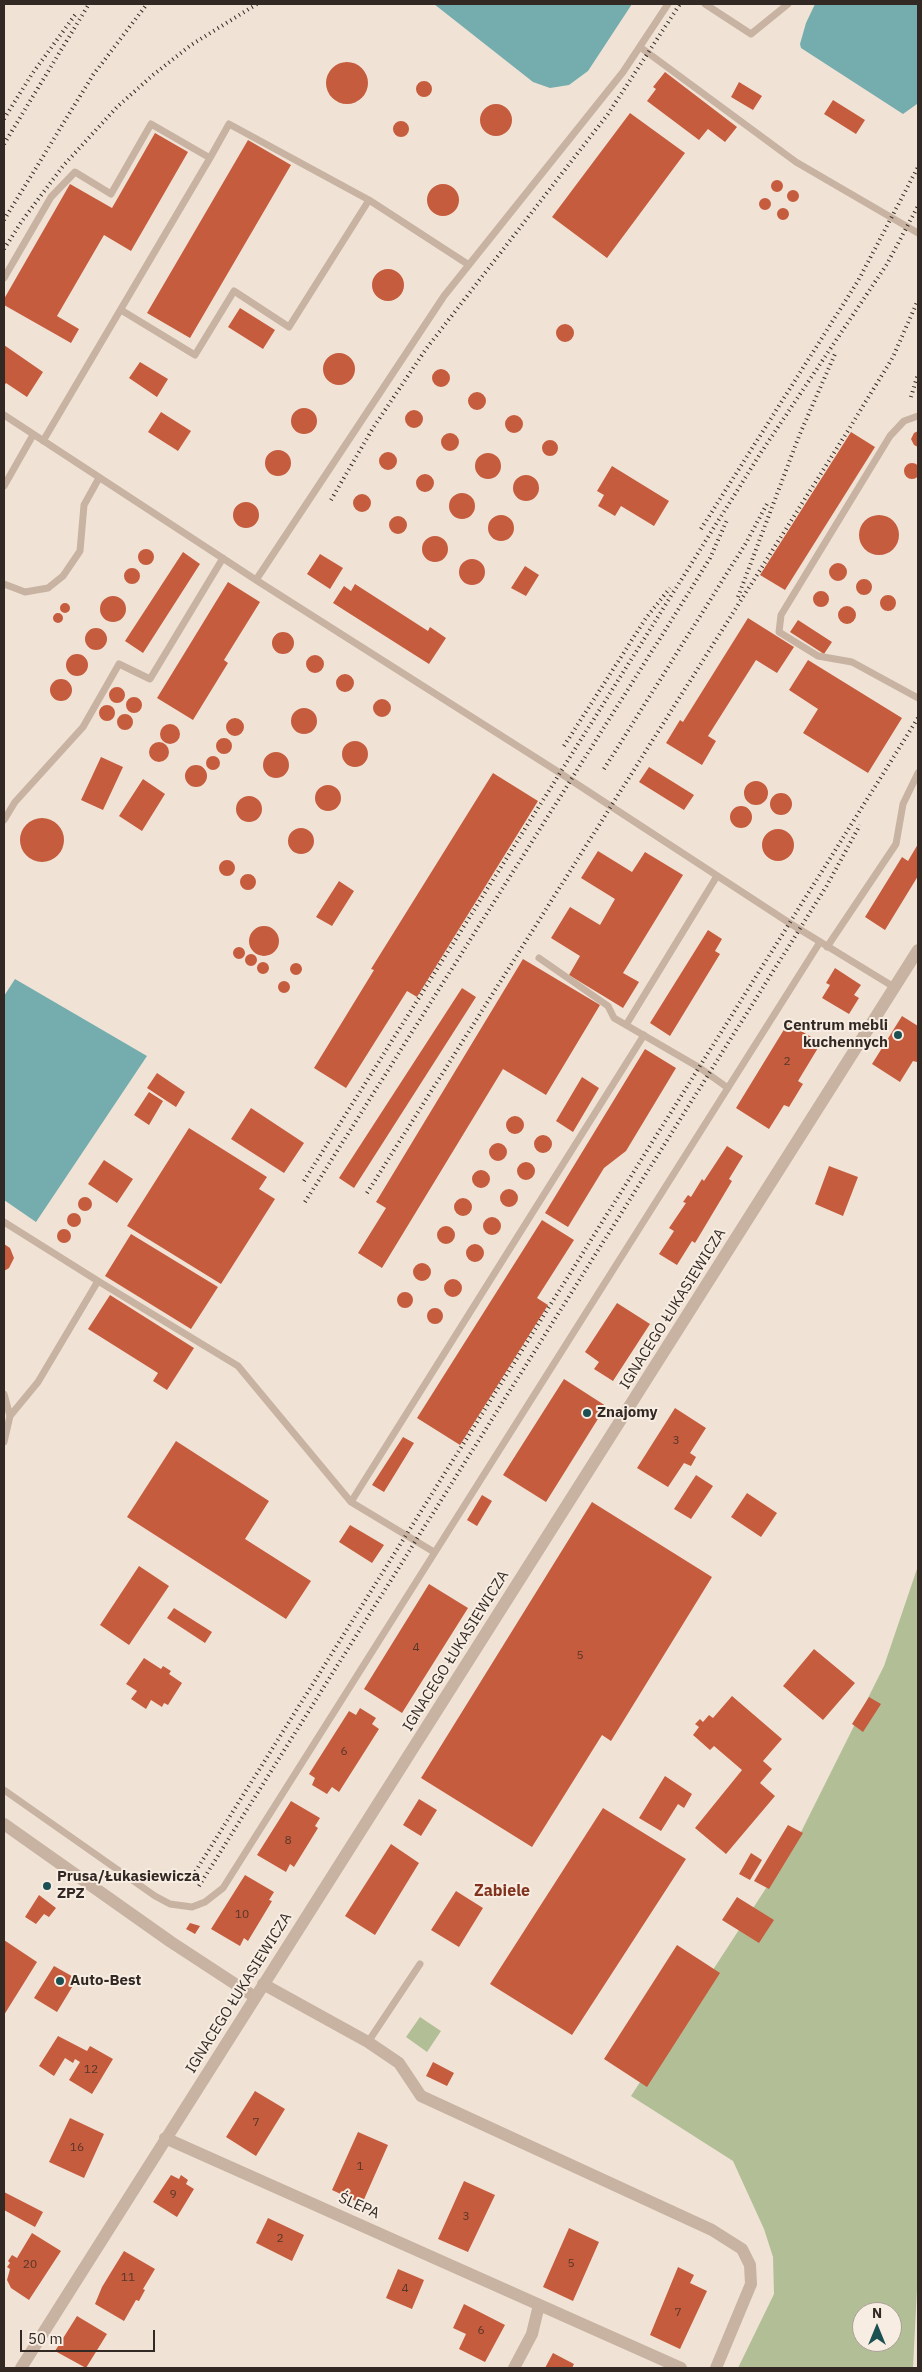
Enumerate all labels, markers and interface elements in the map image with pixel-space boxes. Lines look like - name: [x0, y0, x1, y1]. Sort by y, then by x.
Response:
- place label: Centrum mebli kuchennych: [783, 1017, 888, 1052]
- marker: Centrum mebli kuchennych: [892, 1029, 904, 1041]
- house number: 2: [783, 1055, 791, 1069]
- street label: IGNACEGO ŁUKASIEWICZA: [616, 1225, 730, 1393]
- place label: Znajomy: [597, 1404, 658, 1422]
- marker: Znajomy: [581, 1407, 593, 1419]
- house number: 3: [672, 1434, 680, 1448]
- street label: IGNACEGO ŁUKASIEWICZA: [399, 1567, 513, 1735]
- house number: 4: [412, 1641, 420, 1655]
- house number: 5: [576, 1649, 584, 1663]
- house number: 6: [340, 1745, 348, 1759]
- house number: 8: [284, 1834, 292, 1848]
- place label: Prusa/Łukasiewicza ZPZ: [57, 1868, 200, 1903]
- marker: Prusa/Łukasiewicza ZPZ: [41, 1880, 53, 1892]
- district label: Zabiele: [474, 1881, 530, 1901]
- house number: 10: [235, 1908, 249, 1922]
- street label: IGNACEGO ŁUKASIEWICZA: [182, 1909, 296, 2077]
- place label: Auto-Best: [70, 1972, 141, 1990]
- marker: Auto-Best: [54, 1975, 66, 1987]
- house number: 12: [84, 2063, 98, 2077]
- house number: 7: [252, 2116, 260, 2130]
- house number: 16: [70, 2141, 84, 2155]
- house number: 1: [356, 2160, 364, 2174]
- house number: 9: [169, 2188, 177, 2202]
- street label: ŚLEPA: [336, 2189, 382, 2223]
- house number: 3: [462, 2210, 470, 2224]
- house number: 2: [276, 2232, 284, 2246]
- house number: 5: [567, 2257, 575, 2271]
- house number: 20: [23, 2258, 37, 2272]
- house number: 11: [121, 2271, 135, 2285]
- house number: 4: [401, 2282, 409, 2296]
- north arrow: [852, 2302, 902, 2352]
- text: N: [872, 2304, 882, 2322]
- house number: 7: [674, 2306, 682, 2320]
- scale bar: [22, 2320, 158, 2352]
- house number: 6: [477, 2324, 485, 2338]
- text: 50 m: [28, 2329, 63, 2348]

